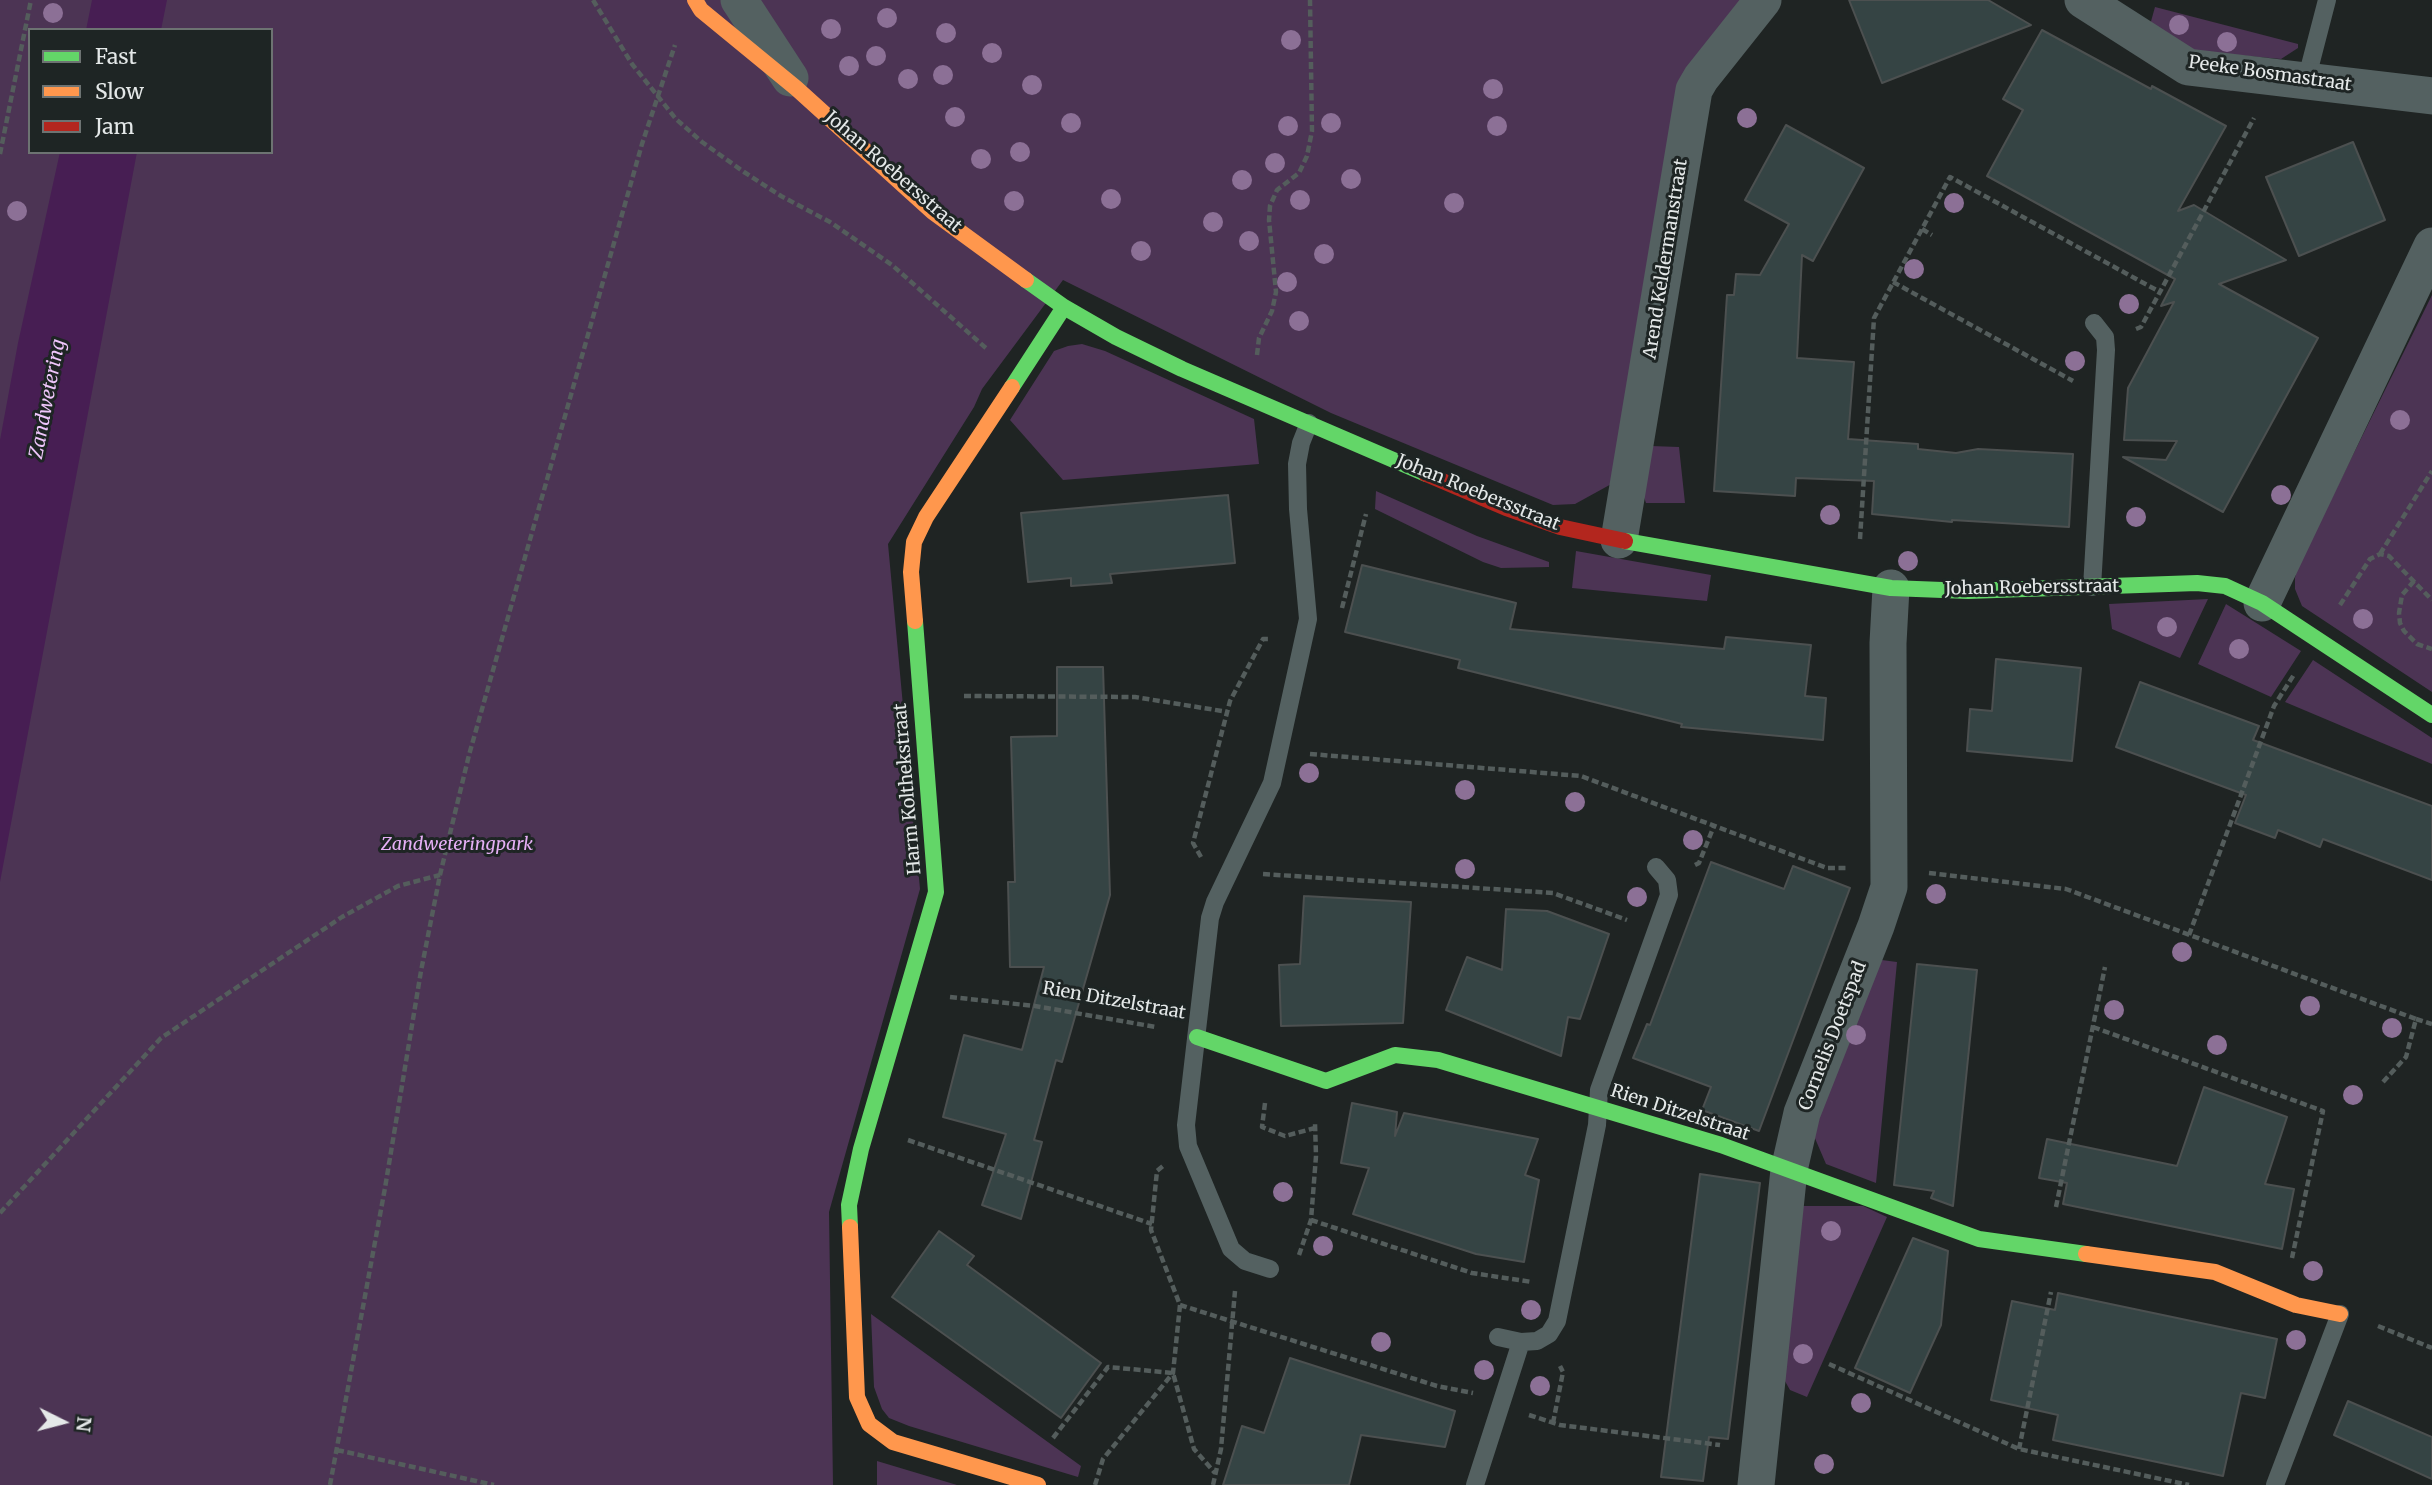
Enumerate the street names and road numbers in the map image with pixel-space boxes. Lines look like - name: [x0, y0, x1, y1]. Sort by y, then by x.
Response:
- street label: Peeke Bosmastraat: [2187, 52, 2353, 96]
- street label: Johan Roebersstraat: [820, 107, 966, 237]
- street label: Arend Keldermanstraat: [1640, 157, 1692, 361]
- street label: Johan Roebersstraat: [1393, 450, 1563, 536]
- street label: Johan Roebersstraat: [1945, 576, 2119, 600]
- street label: Harm Kolthekstraat: [890, 702, 926, 876]
- street label: Cornelis Doetspad: [1795, 958, 1871, 1114]
- street label: Rien Ditzelstraat: [1041, 978, 1187, 1024]
- street label: Rien Ditzelstraat: [1608, 1080, 1752, 1146]

